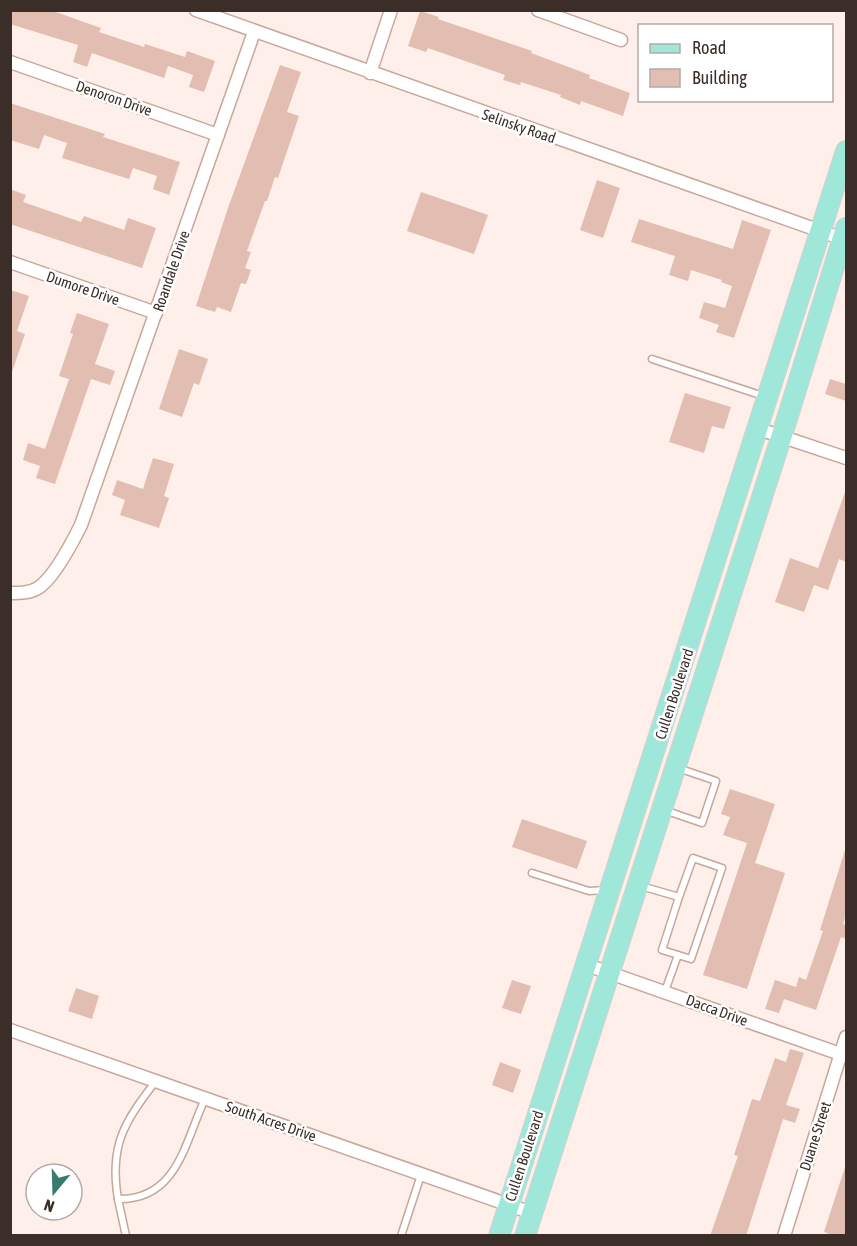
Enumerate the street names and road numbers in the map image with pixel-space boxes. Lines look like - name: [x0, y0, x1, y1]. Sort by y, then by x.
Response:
- street label: Denoron Drive: [74, 77, 155, 119]
- street label: Selinsky Road: [480, 105, 558, 147]
- street label: Roandale Drive: [149, 228, 193, 314]
- street label: Dumore Drive: [44, 268, 122, 308]
- street label: Cullen Boulevard: [651, 646, 697, 742]
- street label: Dacca Drive: [684, 991, 750, 1029]
- street label: South Acres Drive: [223, 1098, 319, 1145]
- street label: Duane Street: [796, 1099, 834, 1173]
- street label: Cullen Boulevard: [501, 1108, 547, 1204]

